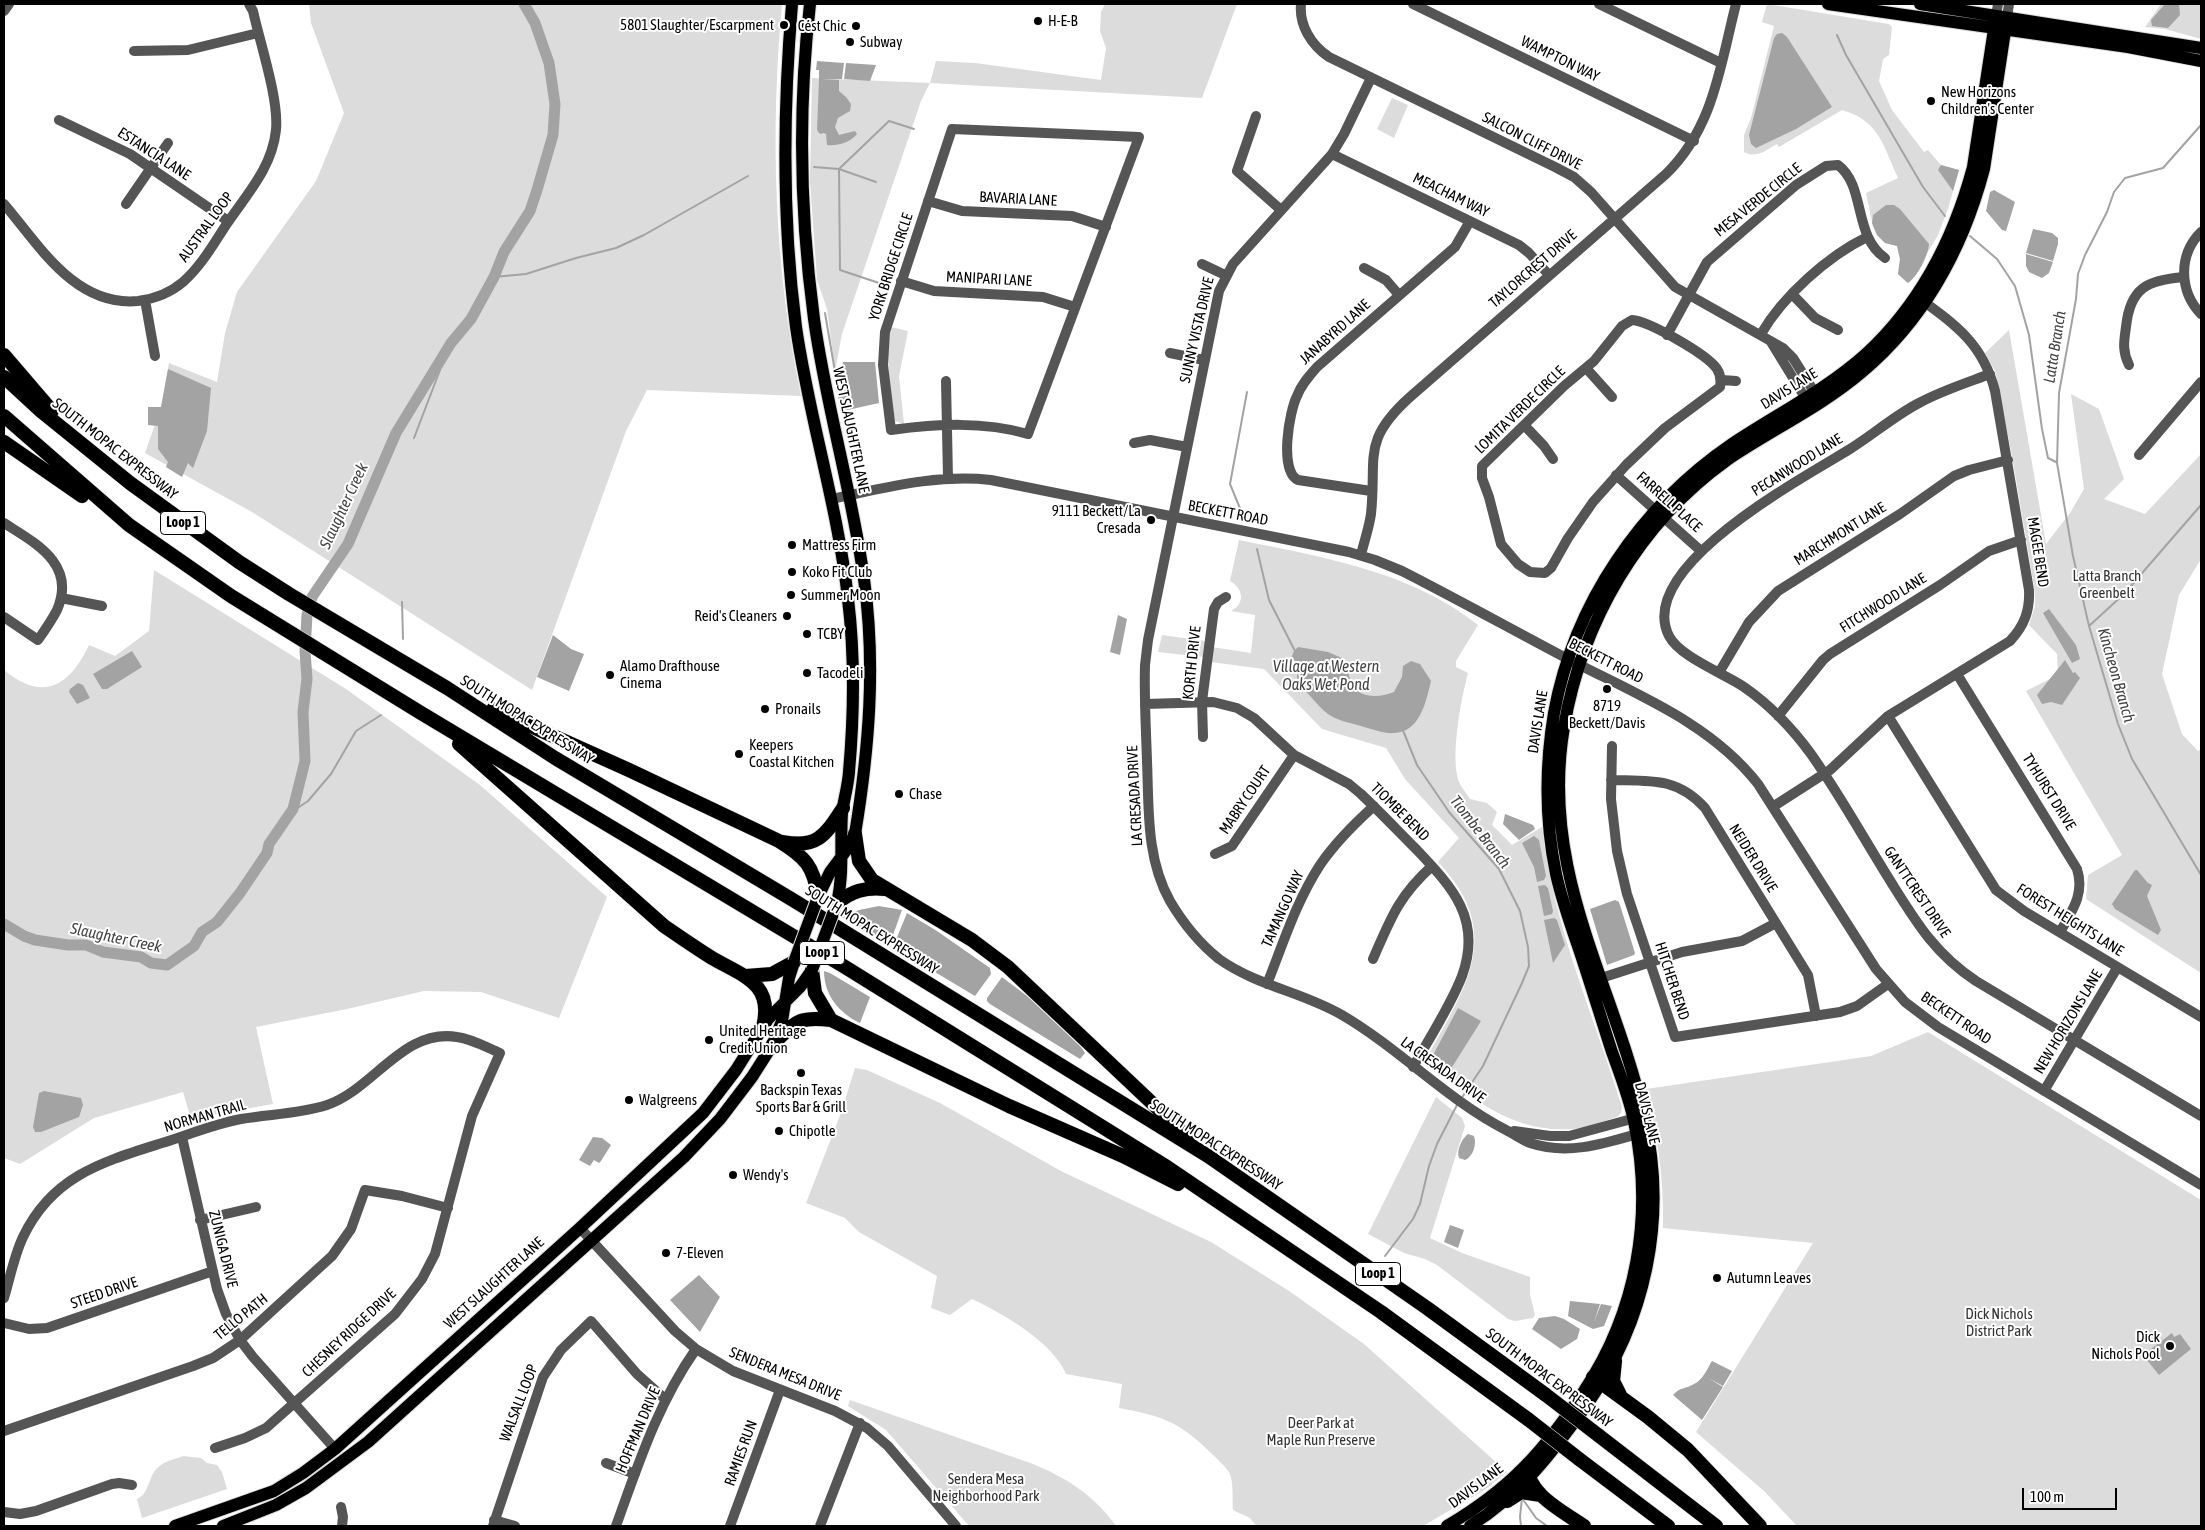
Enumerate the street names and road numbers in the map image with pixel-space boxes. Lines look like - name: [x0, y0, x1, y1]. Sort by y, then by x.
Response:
- street label: WAMPTON WAY: [1518, 32, 1602, 86]
- street label: SALCON CLIFF DRIVE: [1479, 108, 1585, 174]
- street label: ESTANCIA LANE: [114, 124, 194, 184]
- street label: MESA VERDE CIRCLE: [1711, 159, 1805, 241]
- street label: MEACHAM WAY: [1410, 169, 1492, 221]
- street label: AUSTRAL LOOP: [175, 188, 237, 266]
- street label: BAVARIA LANE: [979, 188, 1057, 210]
- street label: YORK BRIDGE CIRCLE: [865, 211, 917, 323]
- street label: TAYLORCREST DRIVE: [1486, 226, 1580, 312]
- street label: MANIPARI LANE: [946, 268, 1032, 290]
- street label: SUNNY VISTA DRIVE: [1176, 275, 1218, 385]
- street label: JANABYRD LANE: [1296, 296, 1374, 368]
- street label: LOMITA VERDE CIRCLE: [1471, 362, 1569, 458]
- street label: WEST SLAUGHTER LANE: [829, 365, 873, 495]
- street label: DAVIS LANE: [1757, 365, 1821, 413]
- street label: SOUTH MOPAC EXPRESSWAY: [49, 395, 181, 503]
- street label: PECANWOOD LANE: [1748, 430, 1846, 500]
- street label: FARRELL PLACE: [1633, 468, 1705, 536]
- street label: BECKETT ROAD: [1186, 496, 1270, 530]
- street label: MARCHMONT LANE: [1791, 499, 1889, 569]
- road number: Loop 1: [160, 512, 206, 534]
- street label: MAGEE BEND: [2024, 516, 2052, 588]
- street label: FITCHWOOD LANE: [1836, 569, 1930, 637]
- street label: KORTH DRIVE: [1179, 625, 1205, 701]
- street label: BECKETT ROAD: [1566, 635, 1646, 687]
- street label: SOUTH MOPAC EXPRESSWAY: [457, 672, 597, 768]
- street label: DAVIS LANE: [1524, 689, 1552, 755]
- street label: LA CRESADA DRIVE: [1123, 745, 1147, 847]
- street label: TYHURST DRIVE: [2018, 750, 2080, 834]
- street label: MABRY COURT: [1216, 762, 1274, 838]
- street label: TIOMBE BEND: [1367, 779, 1433, 845]
- street label: NEIDER DRIVE: [1725, 821, 1781, 895]
- street label: GANTTCREST DRIVE: [1880, 843, 1954, 941]
- street label: TAMANGO WAY: [1258, 868, 1308, 950]
- street label: FOREST HEIGHTS LANE: [2013, 880, 2127, 960]
- street label: SOUTH MOPAC EXPRESSWAY: [802, 882, 942, 978]
- street label: HITCHER BEND: [1651, 940, 1693, 1022]
- road number: Loop 1: [800, 941, 844, 964]
- street label: NEW HORIZONS LANE: [2030, 967, 2106, 1077]
- street label: BECKETT ROAD: [1917, 988, 1995, 1048]
- street label: LA CRESADA DRIVE: [1397, 1033, 1489, 1107]
- street label: DAVIS LANE: [1631, 1080, 1663, 1146]
- street label: NORMAN TRAIL: [162, 1096, 248, 1136]
- street label: SOUTH MOPAC EXPRESSWAY: [1147, 1096, 1285, 1194]
- street label: ZUNIGA DRIVE: [205, 1208, 241, 1290]
- street label: WEST SLAUGHTER LANE: [440, 1233, 548, 1333]
- road number: Loop 1: [1356, 1262, 1400, 1286]
- street label: STEED DRIVE: [68, 1273, 140, 1313]
- street label: CHESNEY RIDGE DRIVE: [298, 1285, 400, 1381]
- street label: TELLO PATH: [211, 1290, 271, 1344]
- street label: SOUTH MOPAC EXPRESSWAY: [1482, 1325, 1616, 1431]
- street label: SENDERA MESA DRIVE: [727, 1343, 843, 1405]
- street label: WALSALL LOOP: [496, 1362, 542, 1444]
- street label: HOFFMAN DRIVE: [612, 1384, 664, 1476]
- street label: RAMIES RUN: [721, 1418, 761, 1488]
- street label: DAVIS LANE: [1445, 1460, 1507, 1512]

